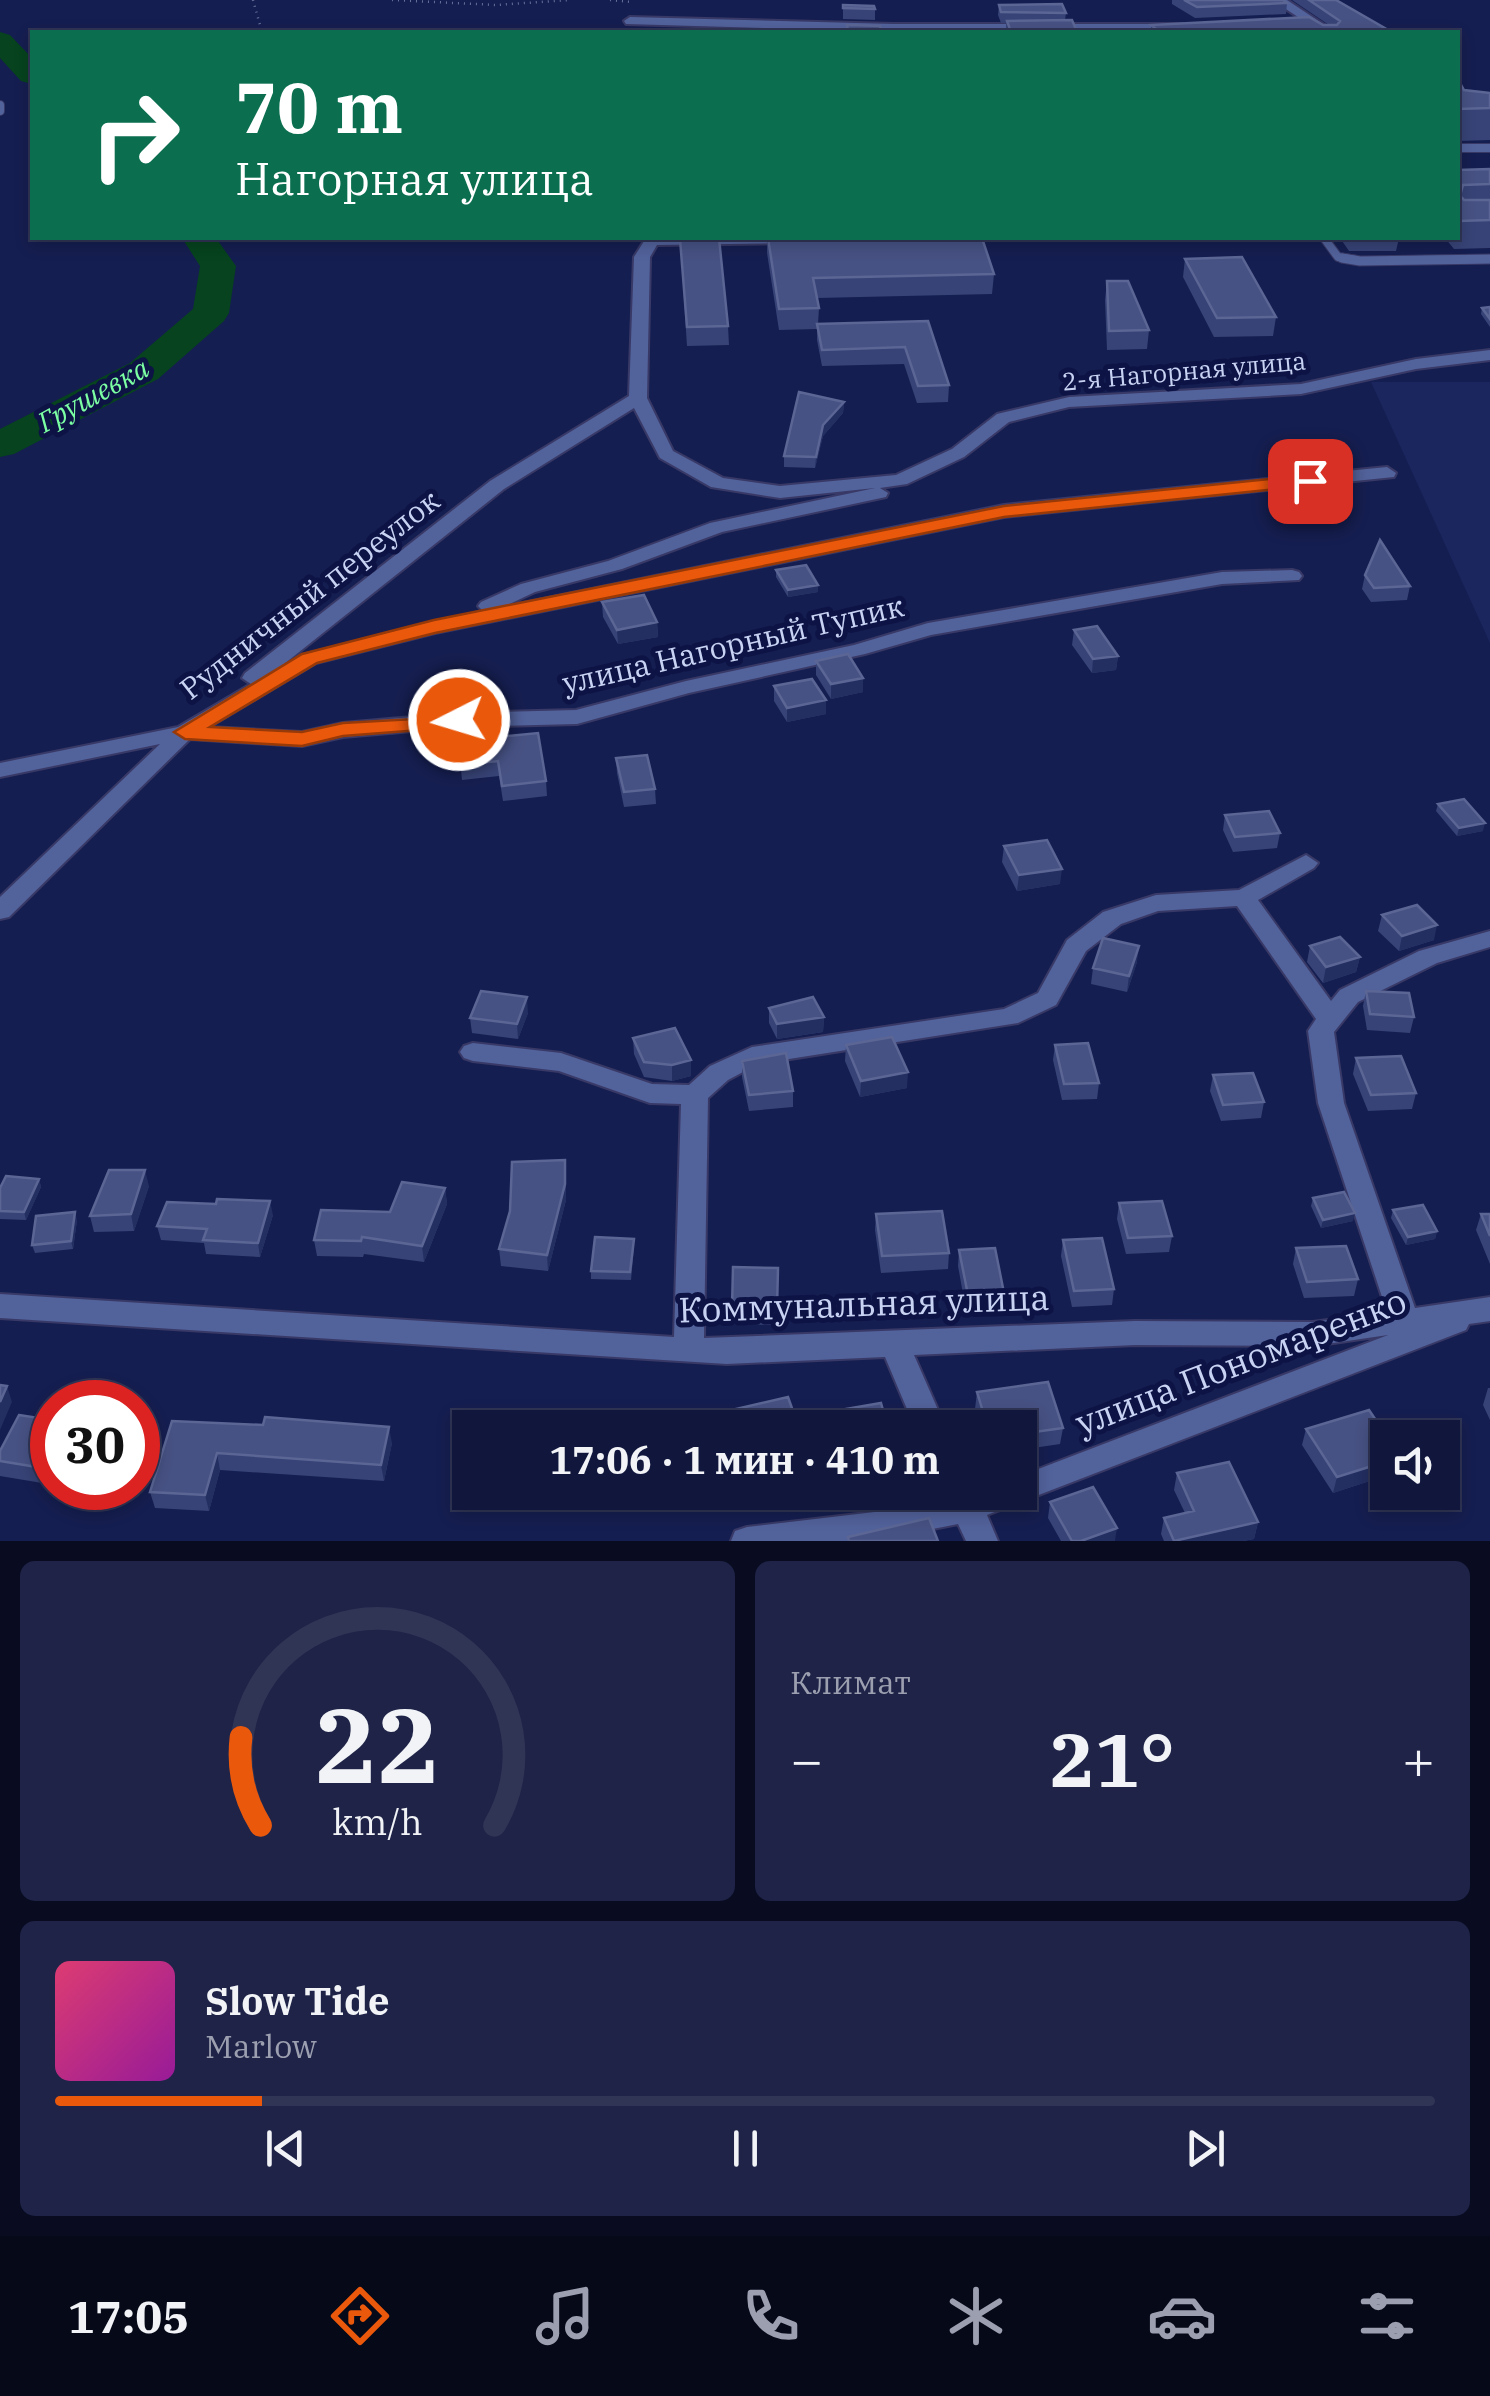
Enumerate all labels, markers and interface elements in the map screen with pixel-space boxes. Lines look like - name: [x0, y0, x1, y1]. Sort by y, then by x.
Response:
- text: 70 m: [235, 61, 403, 152]
- icon: right: [70, 70, 200, 200]
- text: Нагорная улица: [235, 149, 594, 207]
- street label: 2-я Нагорная улица: [1061, 343, 1307, 398]
- water label: Грушевка: [30, 349, 155, 441]
- pin: [1268, 439, 1353, 524]
- icon: arrive: [1283, 454, 1338, 509]
- street label: Рудничный переулок: [171, 480, 447, 707]
- street label: улица Нагорный Тупик: [558, 585, 907, 702]
- position arrow: [407, 668, 511, 772]
- street label: Коммунальная улица: [678, 1274, 1050, 1332]
- street label: улица Пономаренко: [1069, 1277, 1413, 1445]
- speed limit sign: 30: [30, 1380, 160, 1510]
- map controls: [1370, 1420, 1460, 1510]
- button: sound: [1370, 1420, 1460, 1510]
- text: 17:06 · 1 мин · 410 m: [549, 1435, 940, 1484]
- text: Климат: [790, 1661, 911, 1703]
- text: 22: [315, 1676, 440, 1812]
- text: 21°: [1050, 1710, 1175, 1808]
- text: −: [790, 1724, 823, 1795]
- text: +: [1402, 1724, 1435, 1795]
- text: km/h: [332, 1798, 423, 1845]
- text: Slow Tide: [205, 1976, 390, 2025]
- text: Marlow: [205, 2025, 317, 2067]
- icon: previous: [258, 2121, 313, 2176]
- icon: pause: [718, 2121, 773, 2176]
- icon: next: [1178, 2121, 1233, 2176]
- icon: directions: [325, 2281, 395, 2351]
- icon: music: [530, 2281, 600, 2351]
- icon: phone: [736, 2281, 806, 2351]
- icon: climate: [941, 2281, 1011, 2351]
- icon: car: [1147, 2281, 1217, 2351]
- icon: filters: [1352, 2281, 1422, 2351]
- text: 17:05: [68, 2287, 189, 2345]

